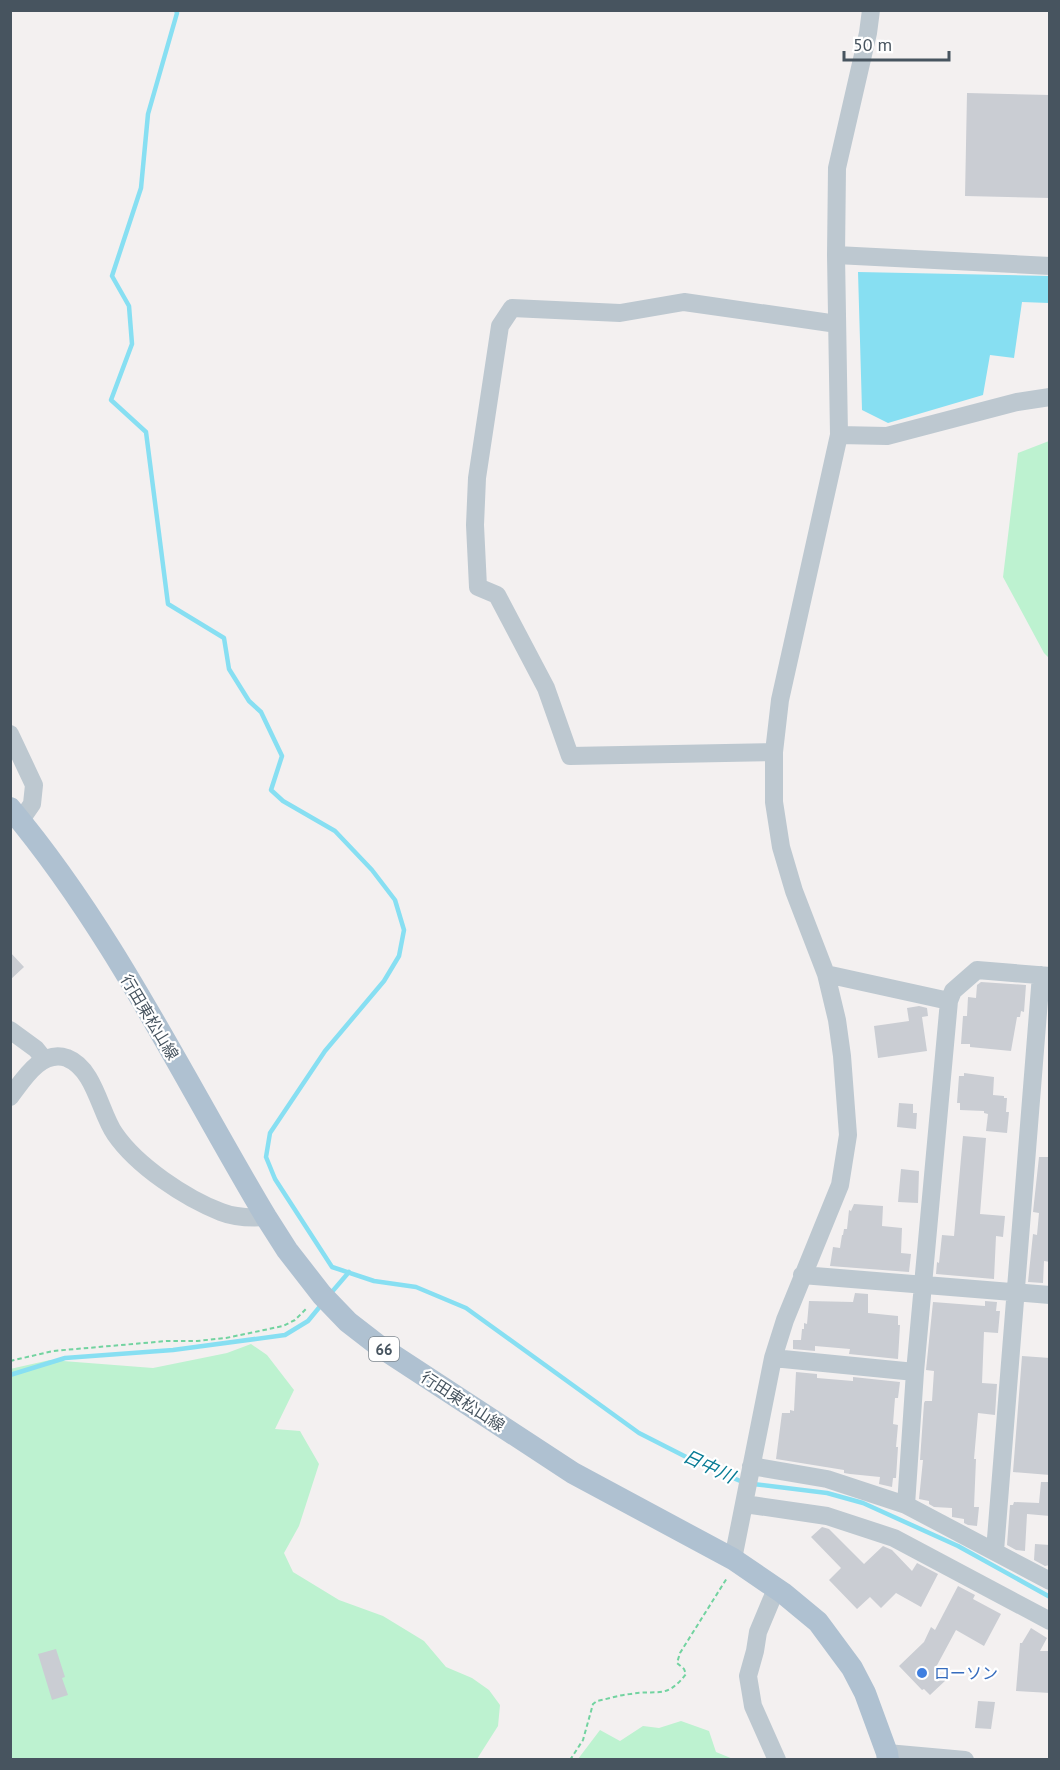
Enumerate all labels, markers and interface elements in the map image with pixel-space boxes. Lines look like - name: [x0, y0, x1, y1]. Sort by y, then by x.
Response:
- scale bar: [844, 24, 949, 62]
- text: 50 m: [853, 33, 892, 56]
- street label: 行田東松山線: [117, 971, 183, 1063]
- road number: 66: [369, 1337, 399, 1361]
- street label: 行田東松山線: [417, 1366, 509, 1436]
- water label: 日中川: [680, 1444, 740, 1489]
- place label: ローソン: [934, 1663, 998, 1683]
- marker: ローソン: [915, 1666, 929, 1680]

